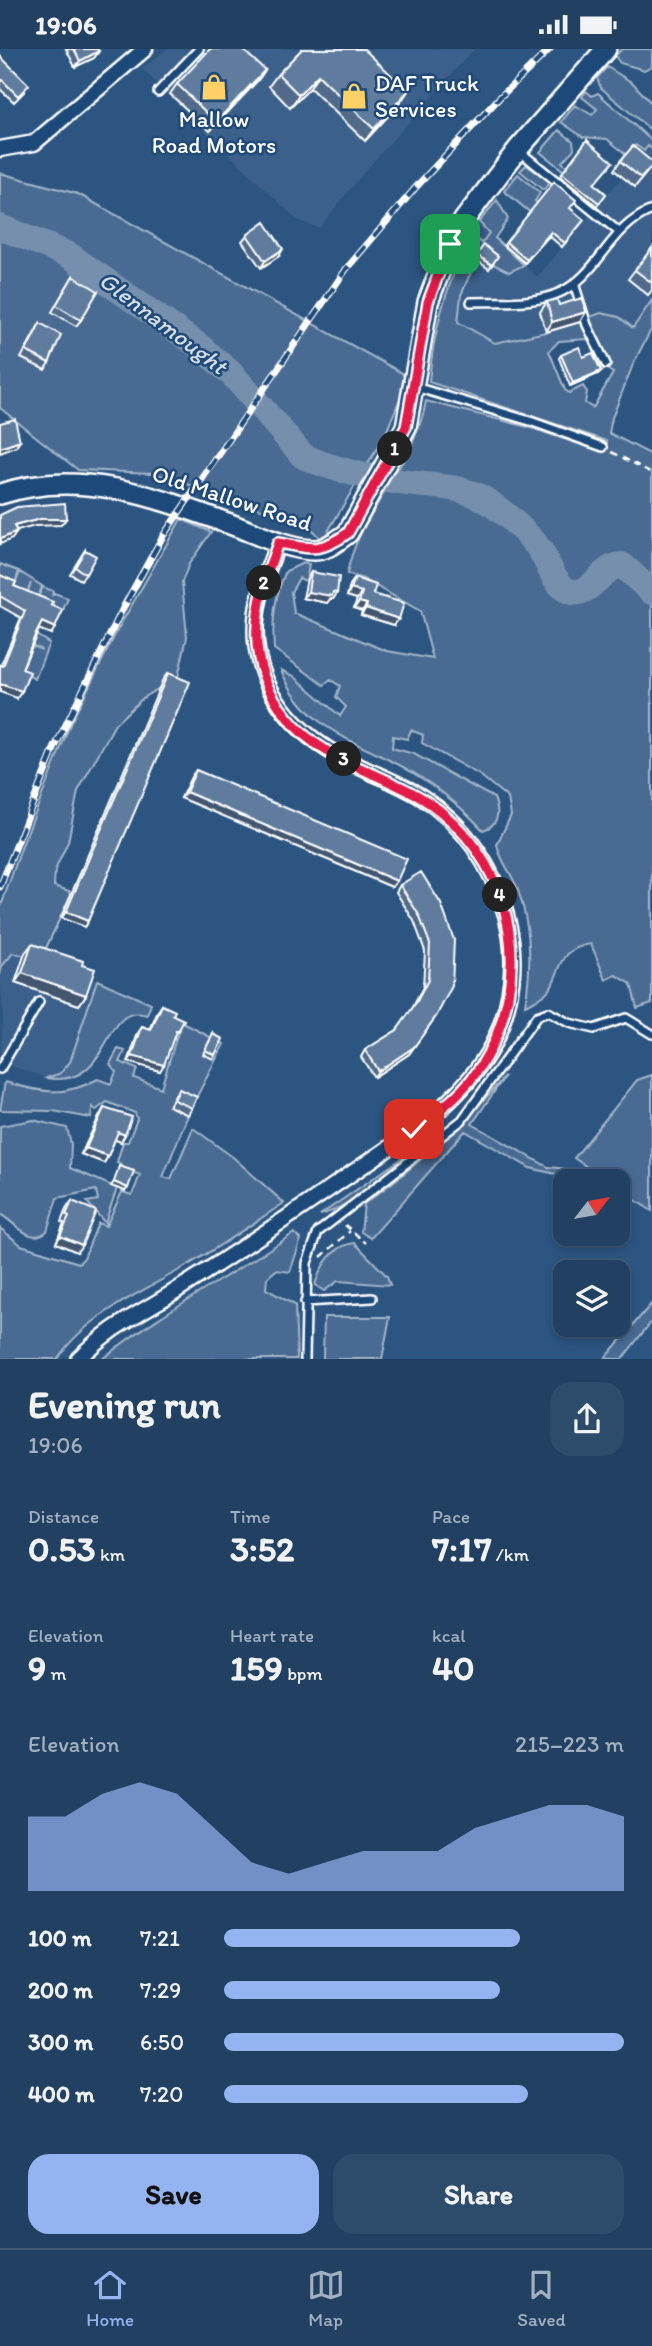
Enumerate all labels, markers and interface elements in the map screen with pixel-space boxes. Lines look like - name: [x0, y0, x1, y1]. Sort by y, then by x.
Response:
- text: 19:06: [35, 9, 97, 41]
- place label: DAF Truck Services: [375, 69, 479, 123]
- shop icon: Mallow Road Motors: [199, 72, 229, 102]
- shop icon: DAF Truck Services: [339, 81, 369, 111]
- place label: Mallow Road Motors: [152, 105, 276, 159]
- pin: [420, 214, 480, 274]
- icon: arrive: [431, 225, 469, 263]
- water label: Glennamought: [94, 265, 235, 381]
- pin: 1: [378, 431, 412, 467]
- text: 1: [390, 437, 399, 460]
- street label: Old Mallow Road: [149, 459, 316, 537]
- pin: 2: [246, 565, 282, 601]
- text: 2: [259, 571, 269, 594]
- pin: 3: [326, 741, 362, 777]
- text: 3: [338, 747, 349, 770]
- pin: 4: [482, 877, 518, 913]
- text: 4: [494, 883, 505, 906]
- pin: [384, 1099, 444, 1159]
- icon: check: [395, 1110, 433, 1148]
- north arrow: [553, 1169, 630, 1246]
- map controls: [553, 1169, 630, 1337]
- button: layers: [553, 1260, 630, 1337]
- text: Evening run: [28, 1382, 221, 1428]
- button: share: [550, 1382, 624, 1456]
- text: 19:06: [28, 1431, 83, 1459]
- text: Distance: [28, 1505, 99, 1528]
- text: Time: [230, 1505, 271, 1528]
- text: Pace: [432, 1505, 470, 1528]
- text: 0.53: [28, 1528, 96, 1570]
- text: 3:52: [230, 1528, 294, 1570]
- text: 7:17: [432, 1528, 492, 1570]
- text: km: [96, 1543, 125, 1566]
- text: /km: [492, 1543, 529, 1566]
- text: Elevation: [28, 1624, 104, 1647]
- text: Heart rate: [230, 1624, 314, 1647]
- text: kcal: [432, 1624, 466, 1647]
- text: 9: [28, 1647, 46, 1689]
- text: 159: [230, 1647, 283, 1689]
- text: 40: [432, 1647, 475, 1689]
- text: m: [46, 1662, 67, 1685]
- text: bpm: [283, 1662, 322, 1685]
- text: Elevation: [28, 1730, 119, 1758]
- text: 215–223 m: [515, 1730, 624, 1758]
- text: 100 m: [28, 1924, 92, 1952]
- text: 7:21: [140, 1924, 180, 1952]
- text: 200 m: [28, 1976, 93, 2004]
- text: 7:29: [140, 1976, 181, 2004]
- text: 300 m: [28, 2028, 93, 2056]
- text: 6:50: [140, 2028, 184, 2056]
- text: 400 m: [28, 2080, 95, 2108]
- text: 7:20: [140, 2080, 183, 2108]
- button: Save: [28, 2154, 319, 2234]
- button: Share: [333, 2154, 624, 2234]
- tab: Home: [86, 2266, 134, 2331]
- tab: Map: [307, 2266, 345, 2331]
- tab: Saved: [517, 2266, 566, 2331]

